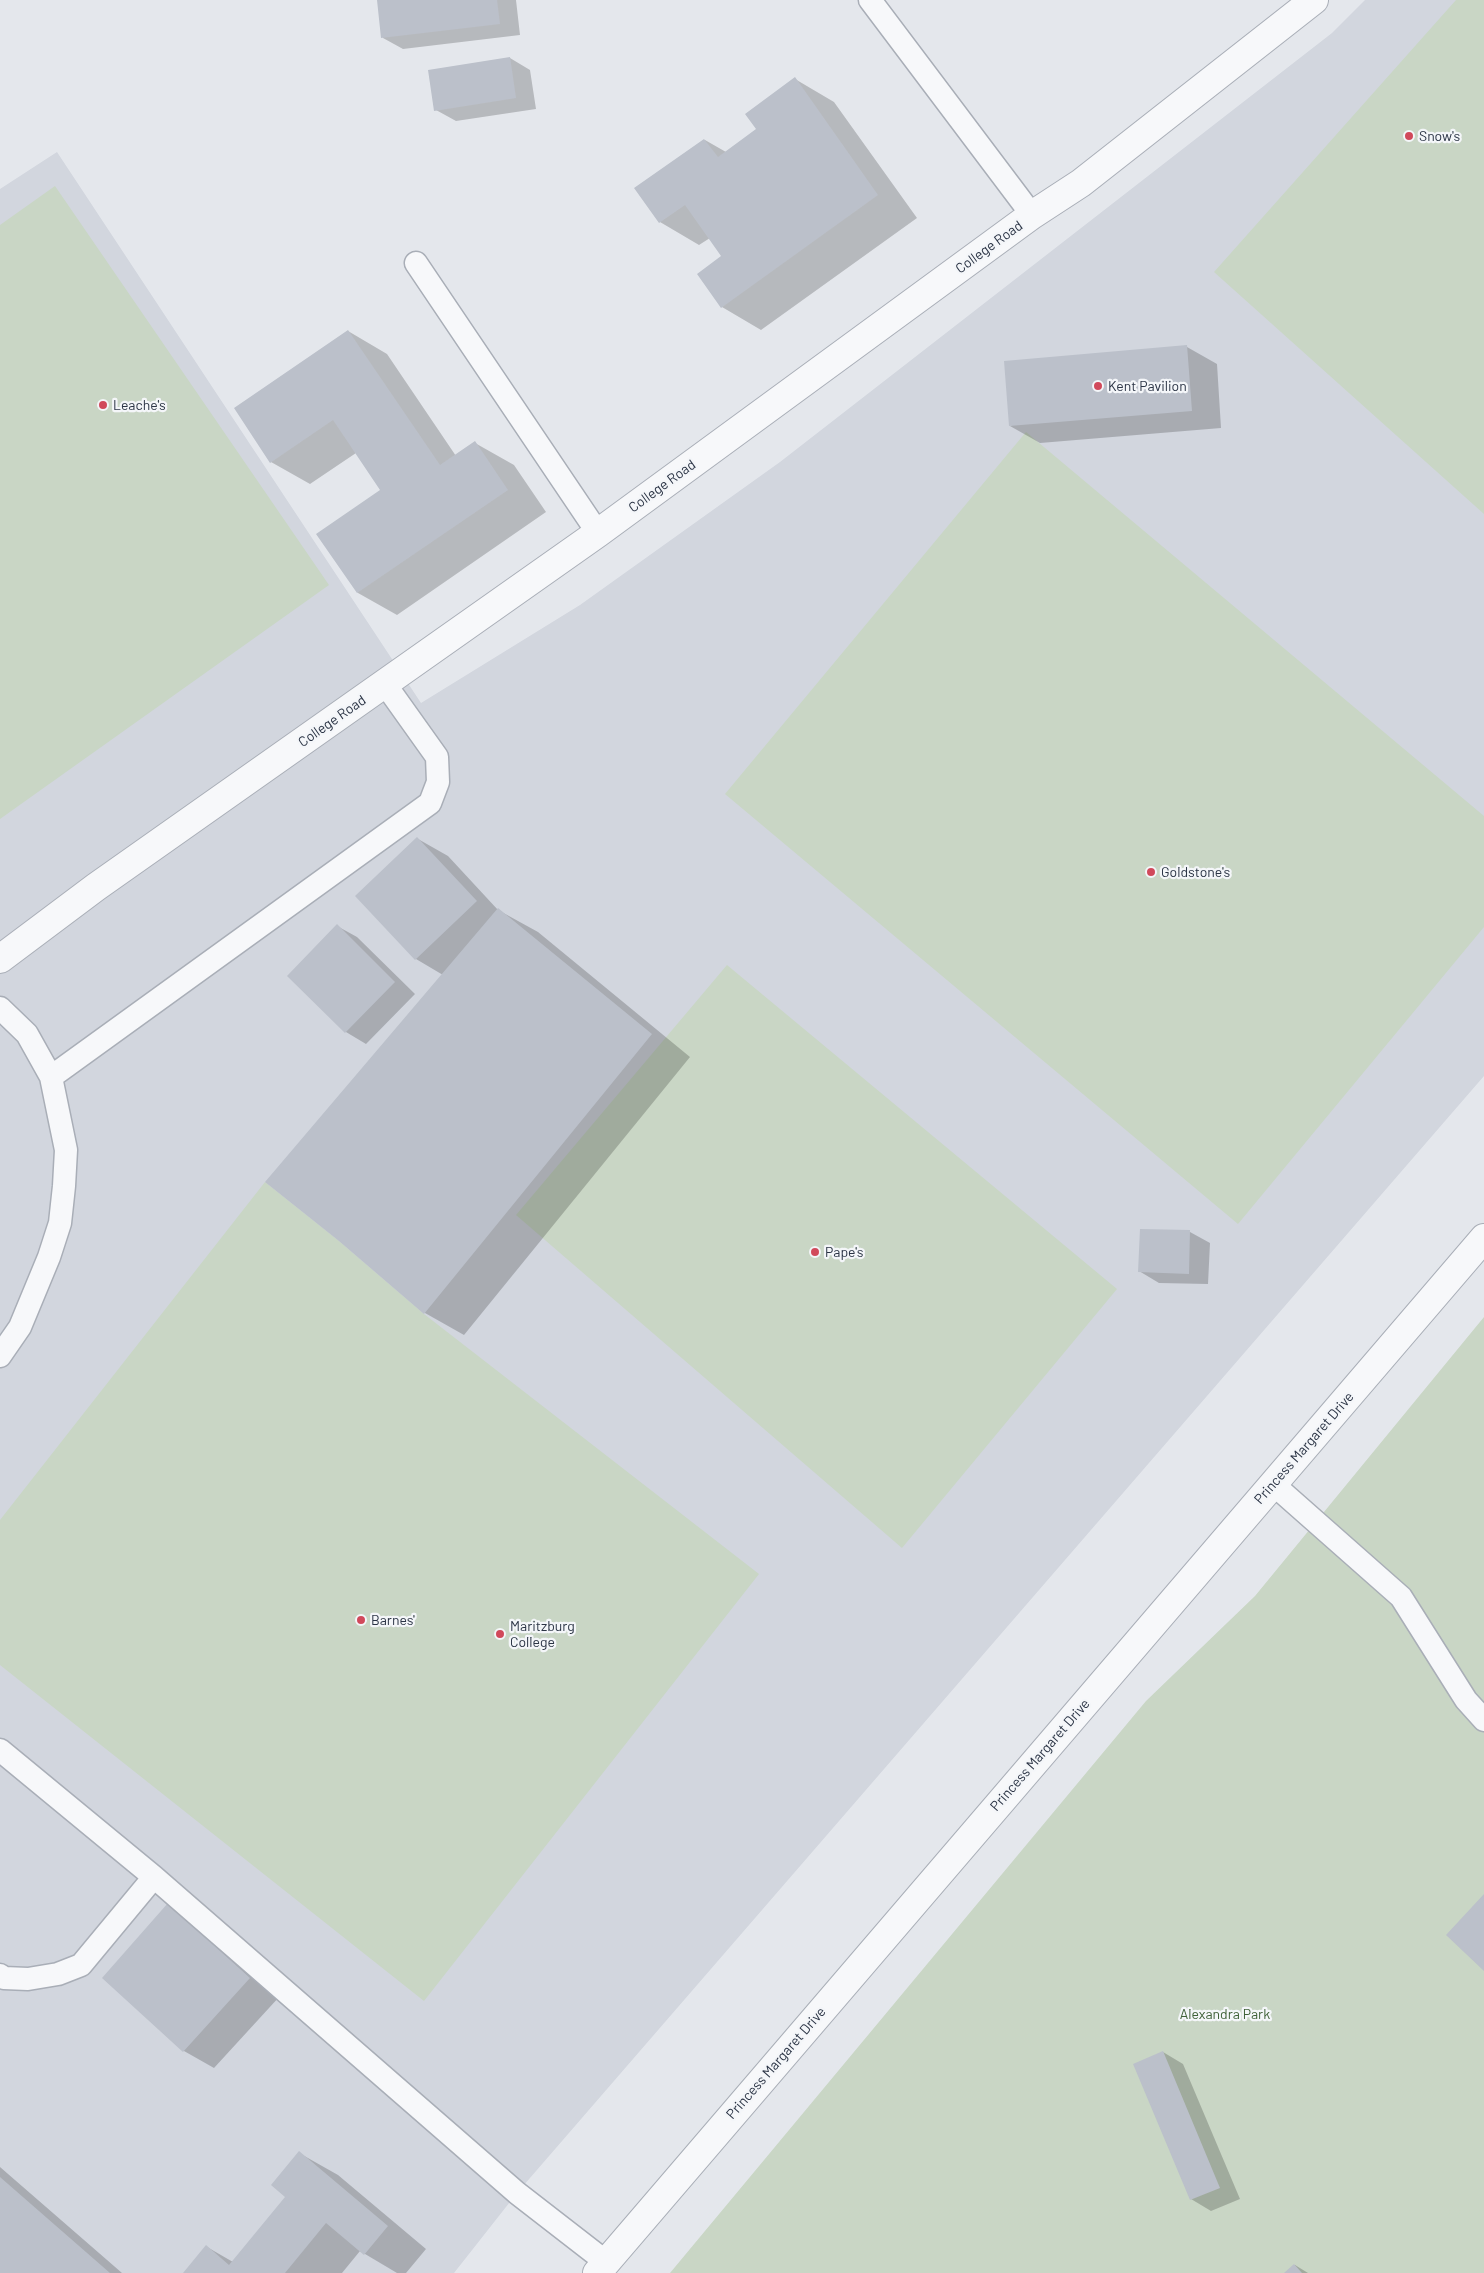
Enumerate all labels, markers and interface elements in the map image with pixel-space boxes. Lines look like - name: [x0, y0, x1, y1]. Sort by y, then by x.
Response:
- place label: Snow's: [1419, 128, 1460, 144]
- marker: Snow's: [1403, 130, 1415, 142]
- street label: College Road: [952, 217, 1026, 277]
- place label: Kent Pavilion: [1108, 378, 1187, 394]
- marker: Kent Pavilion: [1092, 380, 1104, 392]
- place label: Leache's: [113, 397, 166, 413]
- marker: Leache's: [97, 399, 109, 411]
- street label: College Road: [625, 456, 699, 516]
- street label: College Road: [295, 692, 369, 750]
- place label: Goldstone's: [1161, 864, 1230, 880]
- marker: Goldstone's: [1145, 866, 1157, 878]
- place label: Pape's: [825, 1244, 863, 1260]
- marker: Pape's: [809, 1246, 821, 1258]
- street label: Princess Margaret Drive: [1251, 1388, 1357, 1508]
- place label: Barnes': [371, 1612, 415, 1628]
- marker: Barnes': [355, 1614, 367, 1626]
- place label: Maritzburg College: [510, 1618, 575, 1650]
- marker: Maritzburg College: [494, 1628, 506, 1640]
- street label: Princess Margaret Drive: [987, 1695, 1093, 1815]
- street label: Princess Margaret Drive: [723, 2003, 829, 2123]
- park label: Alexandra Park: [1180, 2006, 1270, 2022]

